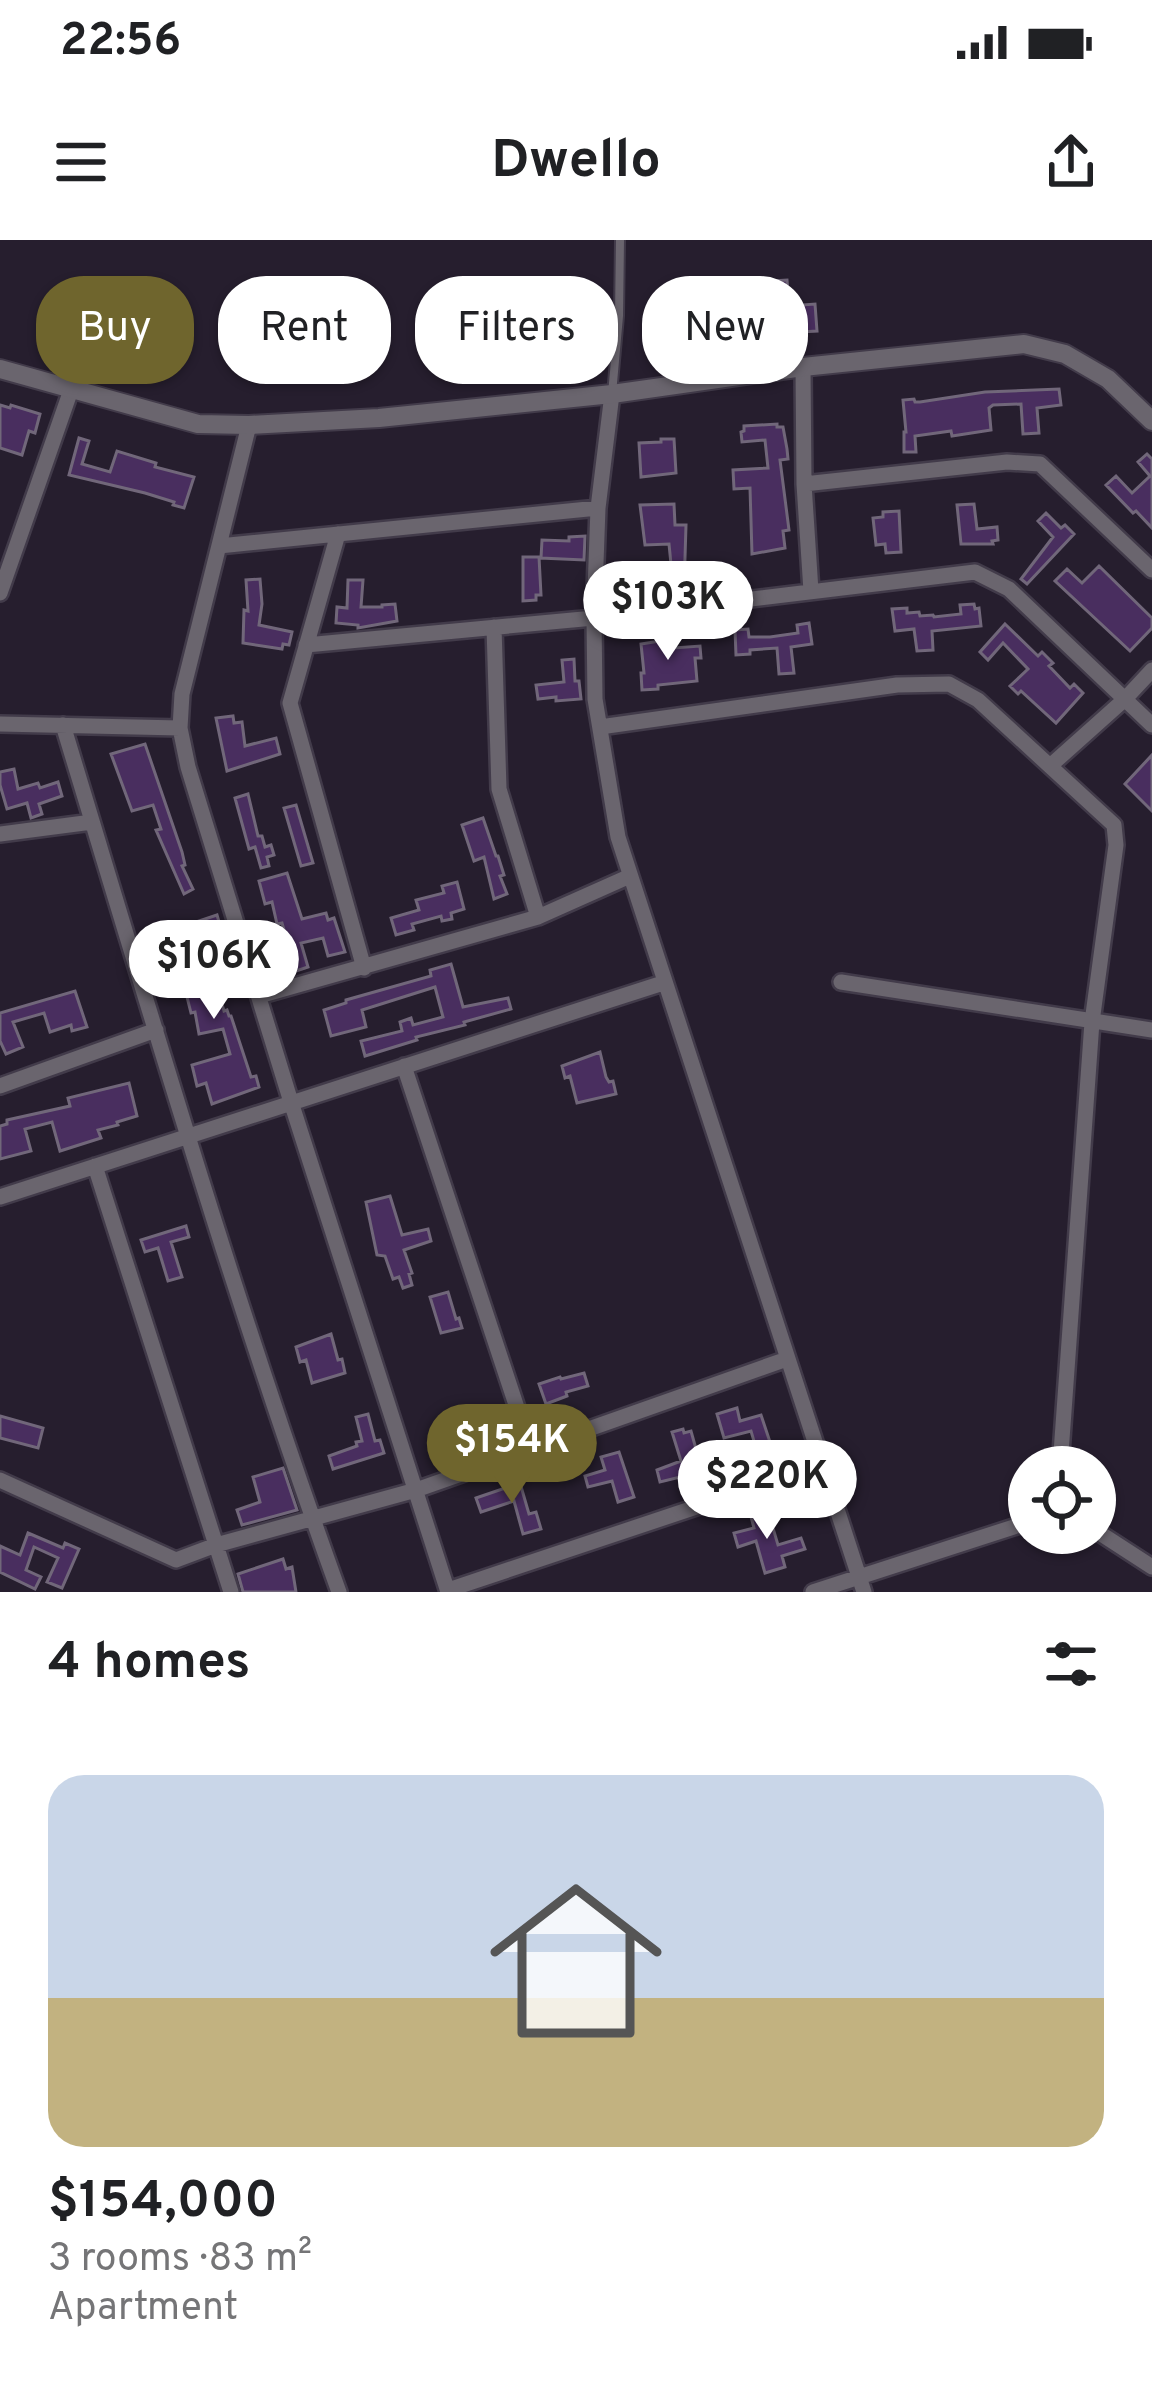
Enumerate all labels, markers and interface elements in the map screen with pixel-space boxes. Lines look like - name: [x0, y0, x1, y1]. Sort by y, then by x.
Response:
- text: 22:56: [60, 14, 181, 71]
- text: Dwello: [491, 128, 661, 197]
- icon: menu: [48, 129, 114, 195]
- icon: share: [1038, 129, 1104, 195]
- chip: Buy: [36, 276, 194, 384]
- chip: Rent: [218, 276, 391, 384]
- chip: Filters: [415, 276, 618, 384]
- chip: New: [642, 276, 808, 384]
- pin: $103K: [584, 561, 752, 663]
- text: $103K: [610, 575, 726, 624]
- pin: $106K: [130, 920, 298, 1022]
- text: $106K: [156, 934, 272, 983]
- pin: $154K: [428, 1404, 596, 1506]
- text: $154K: [454, 1418, 570, 1467]
- pin: $220K: [683, 1440, 851, 1542]
- map controls: [1008, 1446, 1116, 1554]
- button: locate: [1008, 1446, 1116, 1554]
- text: $220K: [705, 1454, 829, 1503]
- icon: filters: [1038, 1631, 1104, 1697]
- text: 4 homes: [48, 1632, 250, 1697]
- icon: home: [468, 1853, 684, 2069]
- text: $154,000: [48, 2171, 278, 2236]
- text: 3 rooms · 83 m²: [48, 2236, 312, 2285]
- text: Apartment: [48, 2285, 238, 2334]

